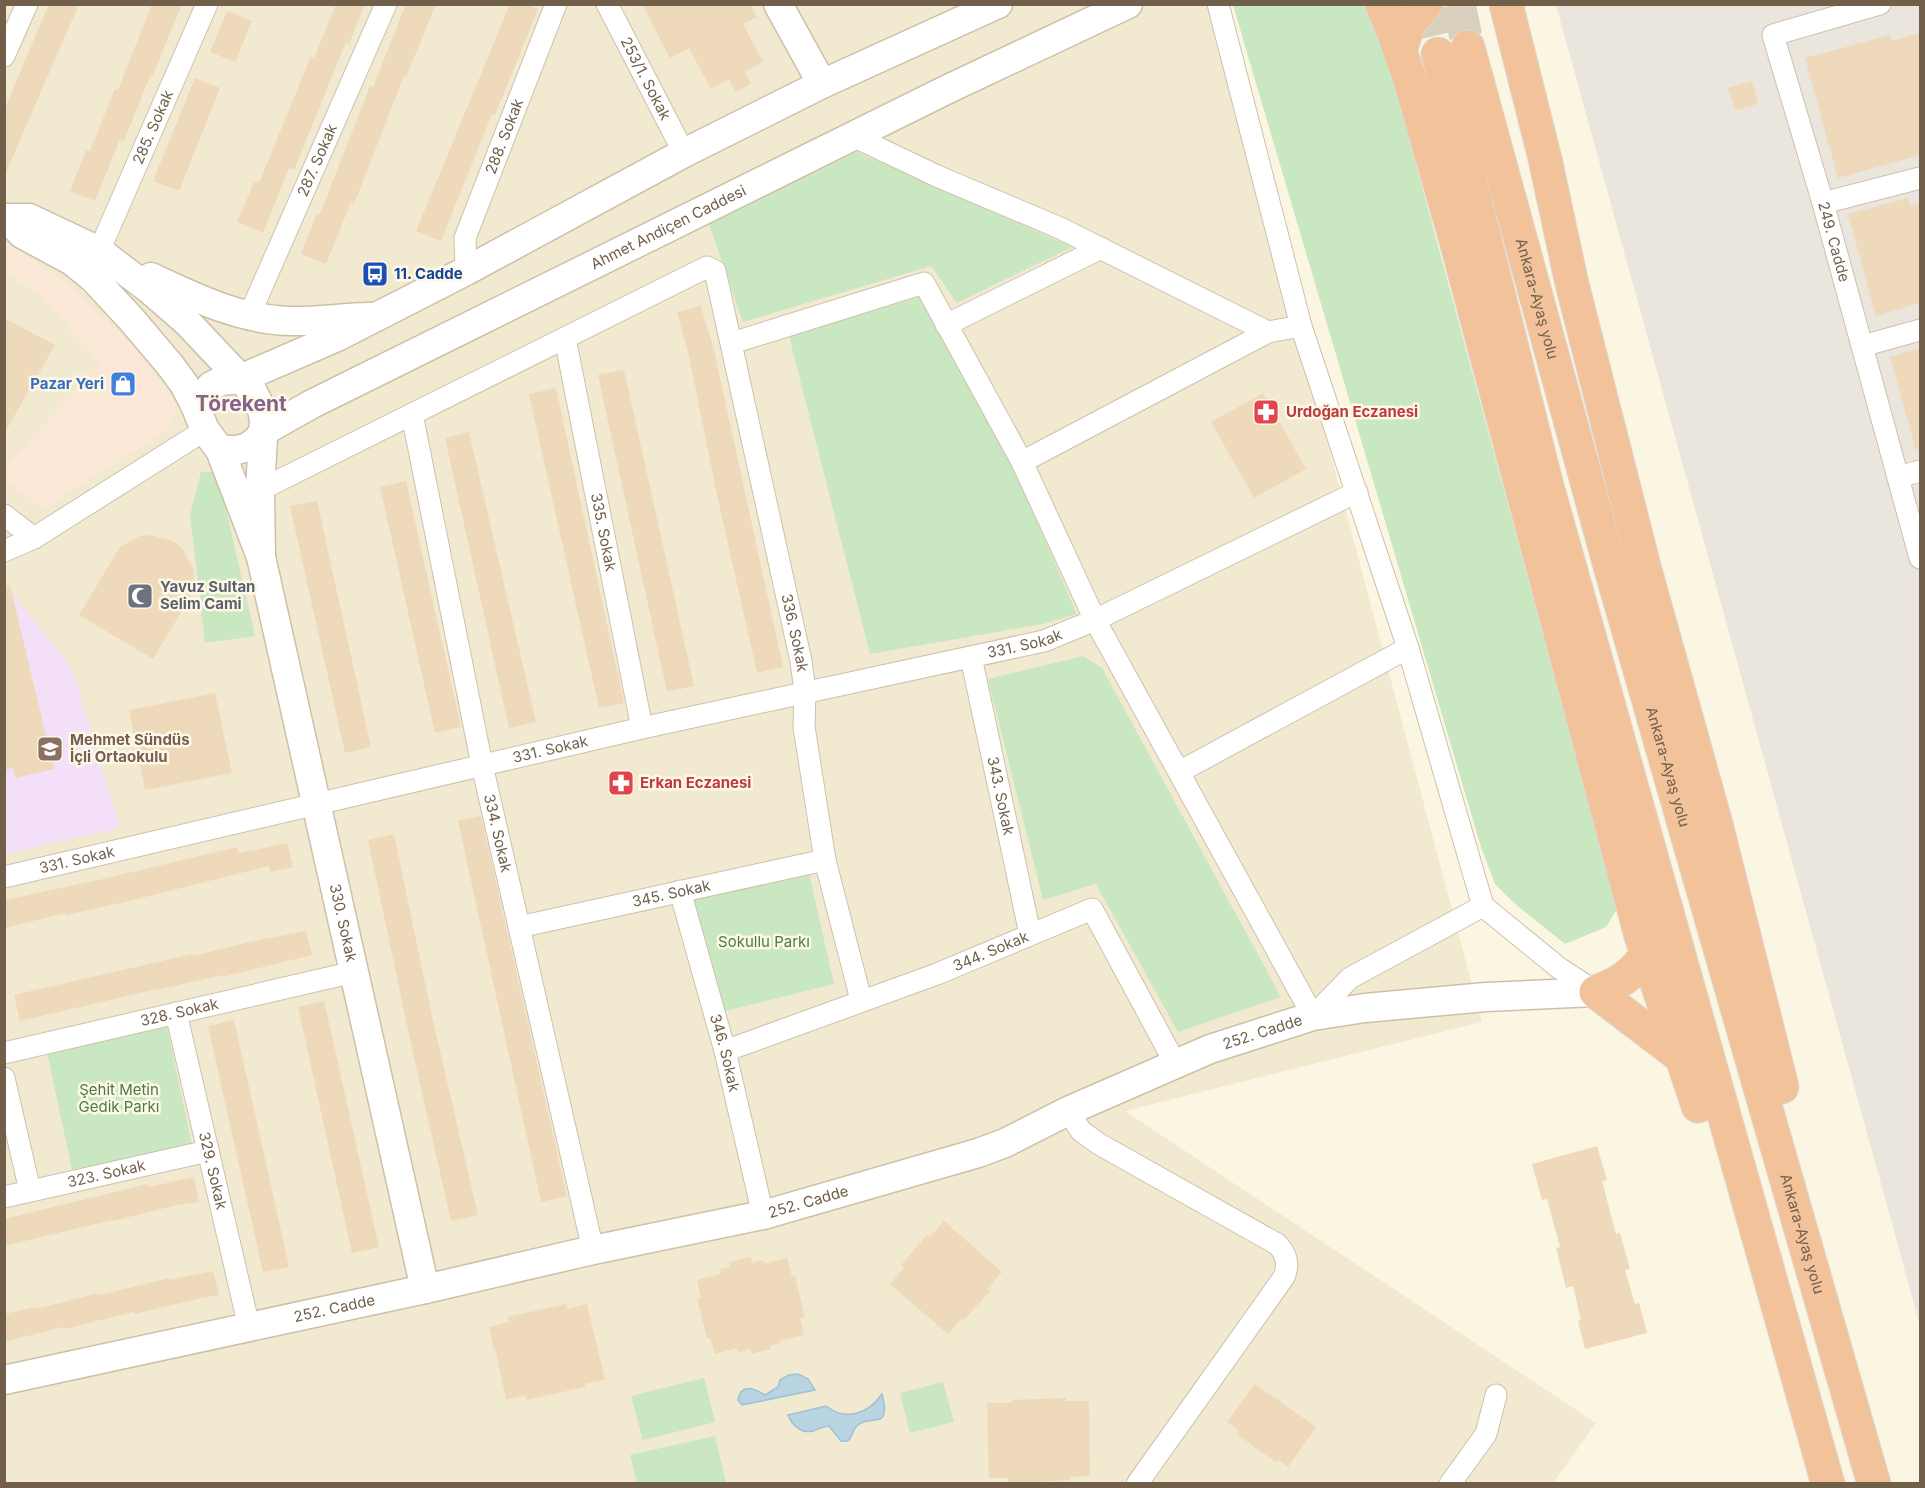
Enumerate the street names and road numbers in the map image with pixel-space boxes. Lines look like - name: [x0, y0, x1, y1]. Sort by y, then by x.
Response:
- street label: 253/1. Sokak: [617, 34, 676, 124]
- street label: 285. Sokak: [128, 86, 178, 167]
- street label: 288. Sokak: [481, 95, 528, 177]
- street label: 287. Sokak: [293, 120, 341, 199]
- street label: Ahmet Andiçen Caddesi: [587, 181, 749, 273]
- street label: 249. Cadde: [1814, 199, 1854, 284]
- street label: Ankara-Ayaş yolu: [1512, 236, 1563, 361]
- street label: 335. Sokak: [587, 491, 621, 574]
- street label: 336. Sokak: [777, 592, 812, 674]
- street label: 331. Sokak: [985, 624, 1066, 662]
- street label: Ankara-Ayaş yolu: [1642, 704, 1694, 829]
- street label: 331. Sokak: [511, 731, 590, 767]
- street label: 343. Sokak: [983, 755, 1019, 838]
- street label: 334. Sokak: [480, 792, 516, 875]
- street label: 331. Sokak: [37, 841, 117, 877]
- street label: 345. Sokak: [630, 875, 713, 911]
- street label: 330. Sokak: [325, 882, 362, 965]
- street label: 344. Sokak: [950, 926, 1032, 975]
- street label: 328. Sokak: [138, 994, 221, 1030]
- street label: 252. Cadde: [1220, 1010, 1304, 1053]
- street label: 346. Sokak: [706, 1012, 744, 1094]
- street label: 329. Sokak: [195, 1130, 232, 1212]
- street label: 323. Sokak: [65, 1155, 148, 1191]
- street label: Ankara-Ayaş yolu: [1776, 1171, 1829, 1296]
- street label: 252. Cadde: [766, 1181, 851, 1222]
- street label: 252. Cadde: [292, 1290, 377, 1326]

